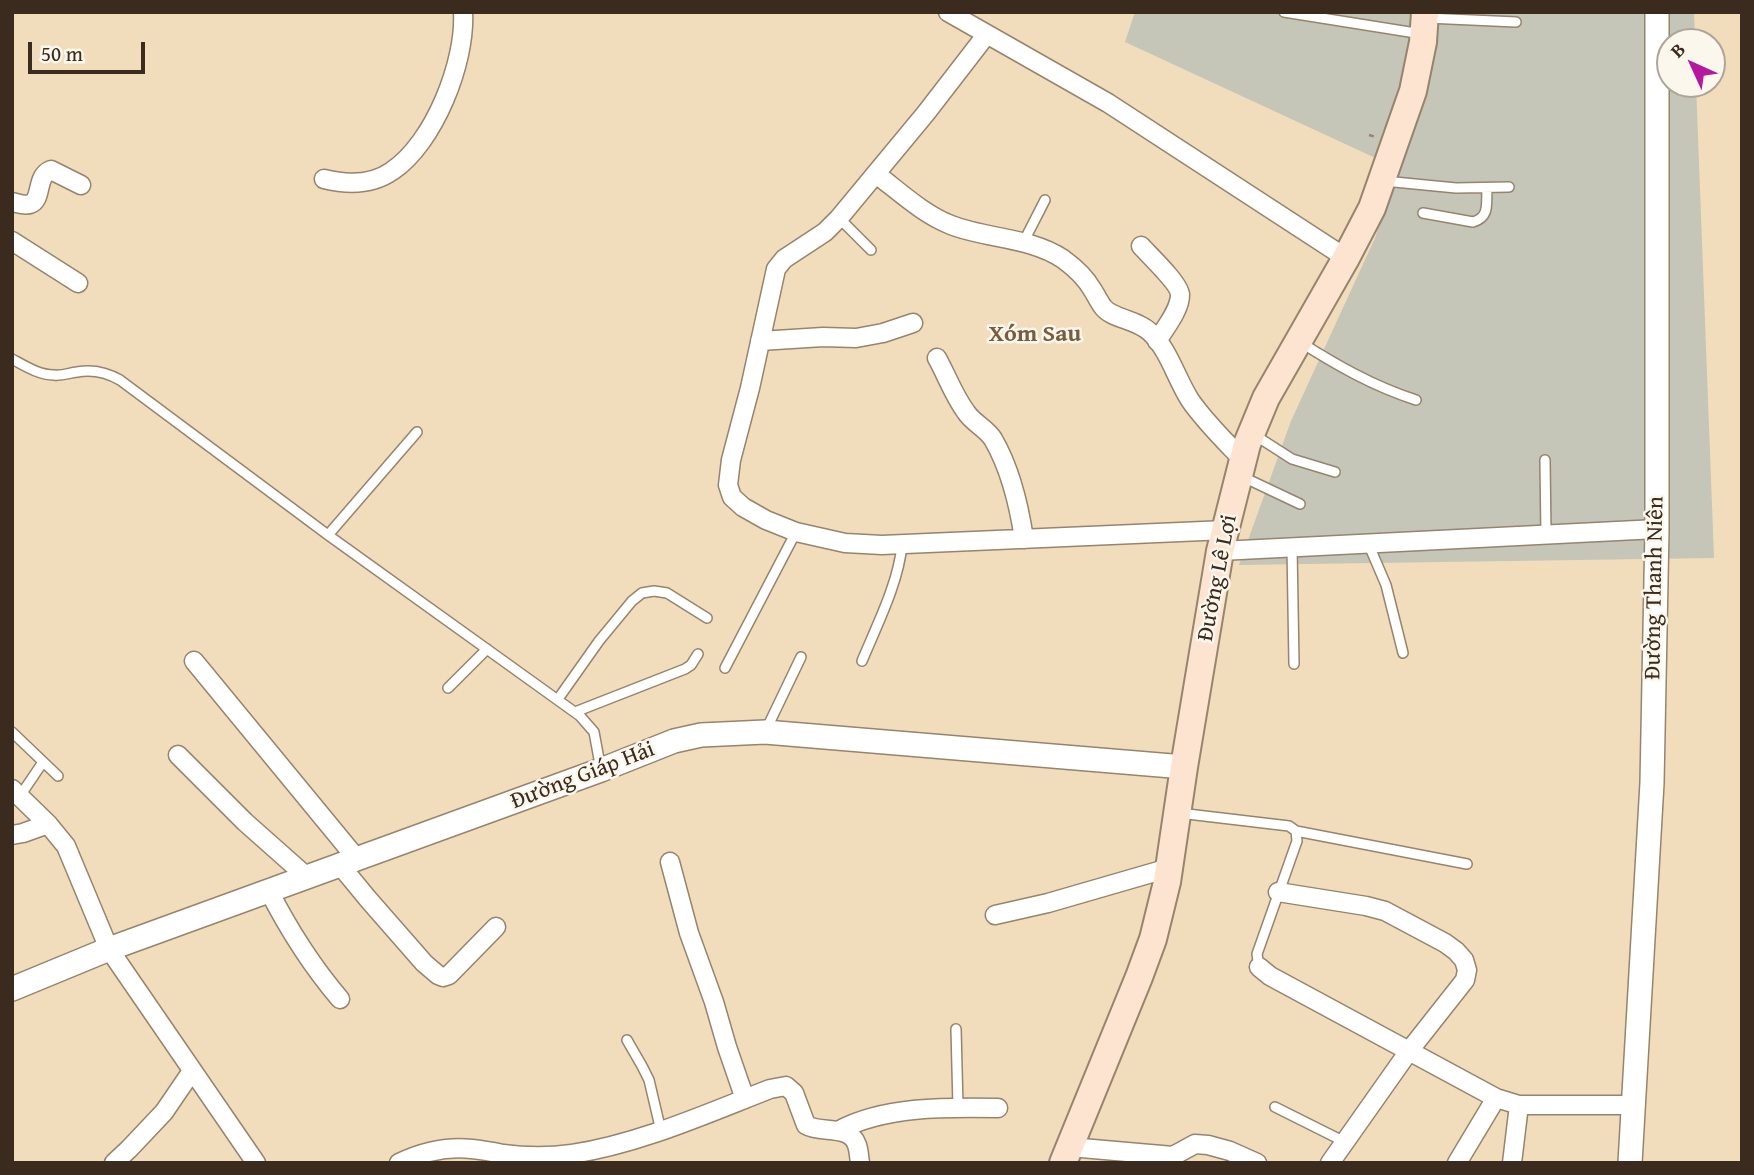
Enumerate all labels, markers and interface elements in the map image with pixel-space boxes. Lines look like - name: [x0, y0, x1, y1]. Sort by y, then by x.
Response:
- scale bar: [32, 28, 149, 72]
- north arrow: [1656, 28, 1726, 98]
- text: B: [1664, 36, 1692, 64]
- text: 50 m: [41, 38, 83, 69]
- district label: Xóm Sau: [989, 321, 1081, 349]
- street label: Đường Thanh Niên: [1640, 496, 1670, 680]
- street label: Đường Lê Lợi: [1192, 512, 1244, 644]
- street label: Đường Giáp Hải: [507, 736, 659, 816]

